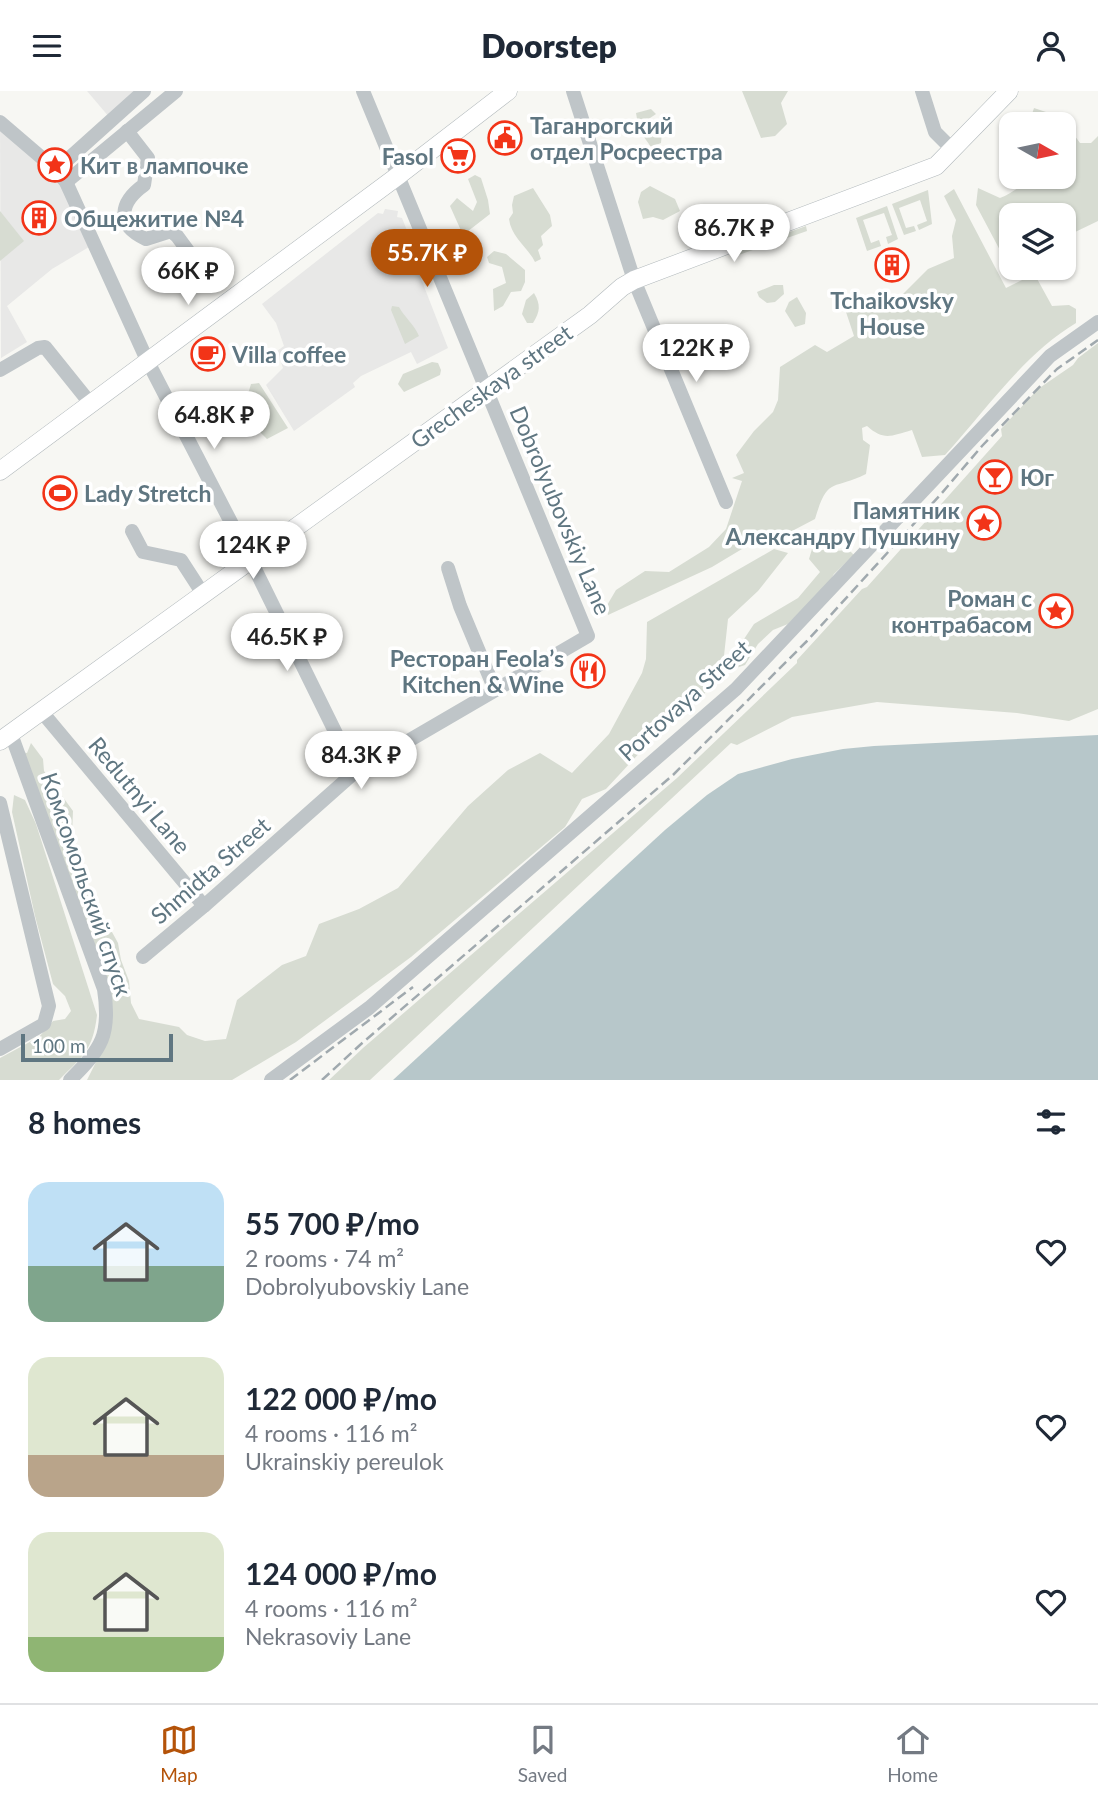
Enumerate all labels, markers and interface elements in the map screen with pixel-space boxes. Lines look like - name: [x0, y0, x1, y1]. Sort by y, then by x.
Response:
- text: Doorstep: [481, 26, 617, 65]
- icon: menu: [28, 27, 66, 65]
- icon: person: [1032, 27, 1070, 65]
- place label: Таганрогский отдел Росреестра: [530, 111, 723, 165]
- north arrow: [999, 112, 1076, 189]
- map controls: [999, 112, 1076, 280]
- public building icon: Таганрогский отдел Росреестра: [486, 119, 524, 157]
- supermarket icon: Fasol: [439, 137, 477, 175]
- place label: Fasol: [382, 142, 434, 170]
- place icon: Кит в лампочке: [36, 146, 74, 184]
- place label: Кит в лампочке: [80, 151, 248, 179]
- building icon: Общежитие №4: [20, 199, 58, 237]
- button: layers: [999, 203, 1076, 280]
- place label: Общежитие №4: [64, 204, 244, 232]
- pin: 86.7K ₽: [669, 205, 799, 264]
- text: 86.7K ₽: [694, 213, 774, 241]
- pin: 55.7K ₽: [362, 229, 492, 289]
- text: 55.7K ₽: [387, 238, 467, 266]
- building icon: Tchaikovsky House: [873, 246, 911, 284]
- pin: 66K ₽: [139, 247, 237, 307]
- text: 66K ₽: [157, 256, 219, 284]
- place label: Tchaikovsky House: [830, 286, 955, 340]
- street label: Grecheskaya street: [405, 318, 578, 454]
- pin: 122K ₽: [639, 324, 753, 384]
- text: 122K ₽: [659, 333, 733, 361]
- cafe icon: Villa coffee: [189, 335, 227, 373]
- place label: Villa coffee: [231, 340, 346, 368]
- pin: 64.8K ₽: [149, 391, 279, 451]
- text: 64.8K ₽: [174, 400, 254, 428]
- street label: Dobrolyubovskiy Lane: [504, 401, 618, 619]
- bar icon: Юг: [976, 458, 1014, 496]
- place label: Юг: [1020, 463, 1054, 491]
- sports icon: Lady Stretch: [41, 474, 79, 512]
- place label: Lady Stretch: [84, 479, 211, 507]
- place label: Памятник Александру Пушкину: [725, 496, 961, 550]
- place icon: Памятник Александру Пушкину: [965, 504, 1003, 542]
- pin: 124K ₽: [196, 521, 310, 581]
- text: 124K ₽: [216, 530, 290, 558]
- place label: Роман с контрабасом: [891, 584, 1032, 638]
- place icon: Роман с контрабасом: [1037, 592, 1075, 630]
- pin: 46.5K ₽: [222, 613, 352, 673]
- text: 46.5K ₽: [247, 622, 327, 650]
- street label: Portovaya Street: [612, 633, 756, 767]
- place label: Ресторан Feola’s Kitchen & Wine: [390, 644, 564, 698]
- restaurant icon: Ресторан Feola’s Kitchen & Wine: [569, 652, 607, 690]
- street label: Redutnyi Lane: [83, 731, 197, 859]
- pin: 84.3K ₽: [296, 731, 426, 791]
- text: 84.3K ₽: [321, 740, 401, 768]
- street label: Комсомольский спуск: [36, 769, 138, 1000]
- street label: Shmidta Street: [145, 810, 276, 929]
- scale bar: [21, 1031, 173, 1063]
- text: 100 m: [32, 1034, 86, 1057]
- icon: filters: [1032, 1103, 1070, 1141]
- text: 8 homes: [28, 1104, 141, 1140]
- text: 55 700 ₽/mo: [245, 1205, 420, 1241]
- icon: home: [84, 1210, 168, 1294]
- icon: heart: [1032, 1233, 1070, 1271]
- text: 2 rooms · 74 m²: [245, 1244, 404, 1272]
- text: Dobrolyubovskiy Lane: [245, 1272, 469, 1300]
- text: 122 000 ₽/mo: [245, 1380, 437, 1416]
- icon: home: [84, 1385, 168, 1469]
- icon: heart: [1032, 1408, 1070, 1446]
- text: 4 rooms · 116 m²: [245, 1419, 417, 1447]
- text: Ukrainskiy pereulok: [245, 1447, 444, 1475]
- text: 124 000 ₽/mo: [245, 1555, 437, 1591]
- icon: home: [84, 1560, 168, 1644]
- icon: heart: [1032, 1583, 1070, 1621]
- text: 4 rooms · 116 m²: [245, 1594, 417, 1622]
- text: Nekrasoviy Lane: [245, 1622, 411, 1650]
- tab: Map: [160, 1721, 198, 1786]
- tab: Saved: [518, 1721, 567, 1786]
- tab: Home: [887, 1721, 938, 1786]

